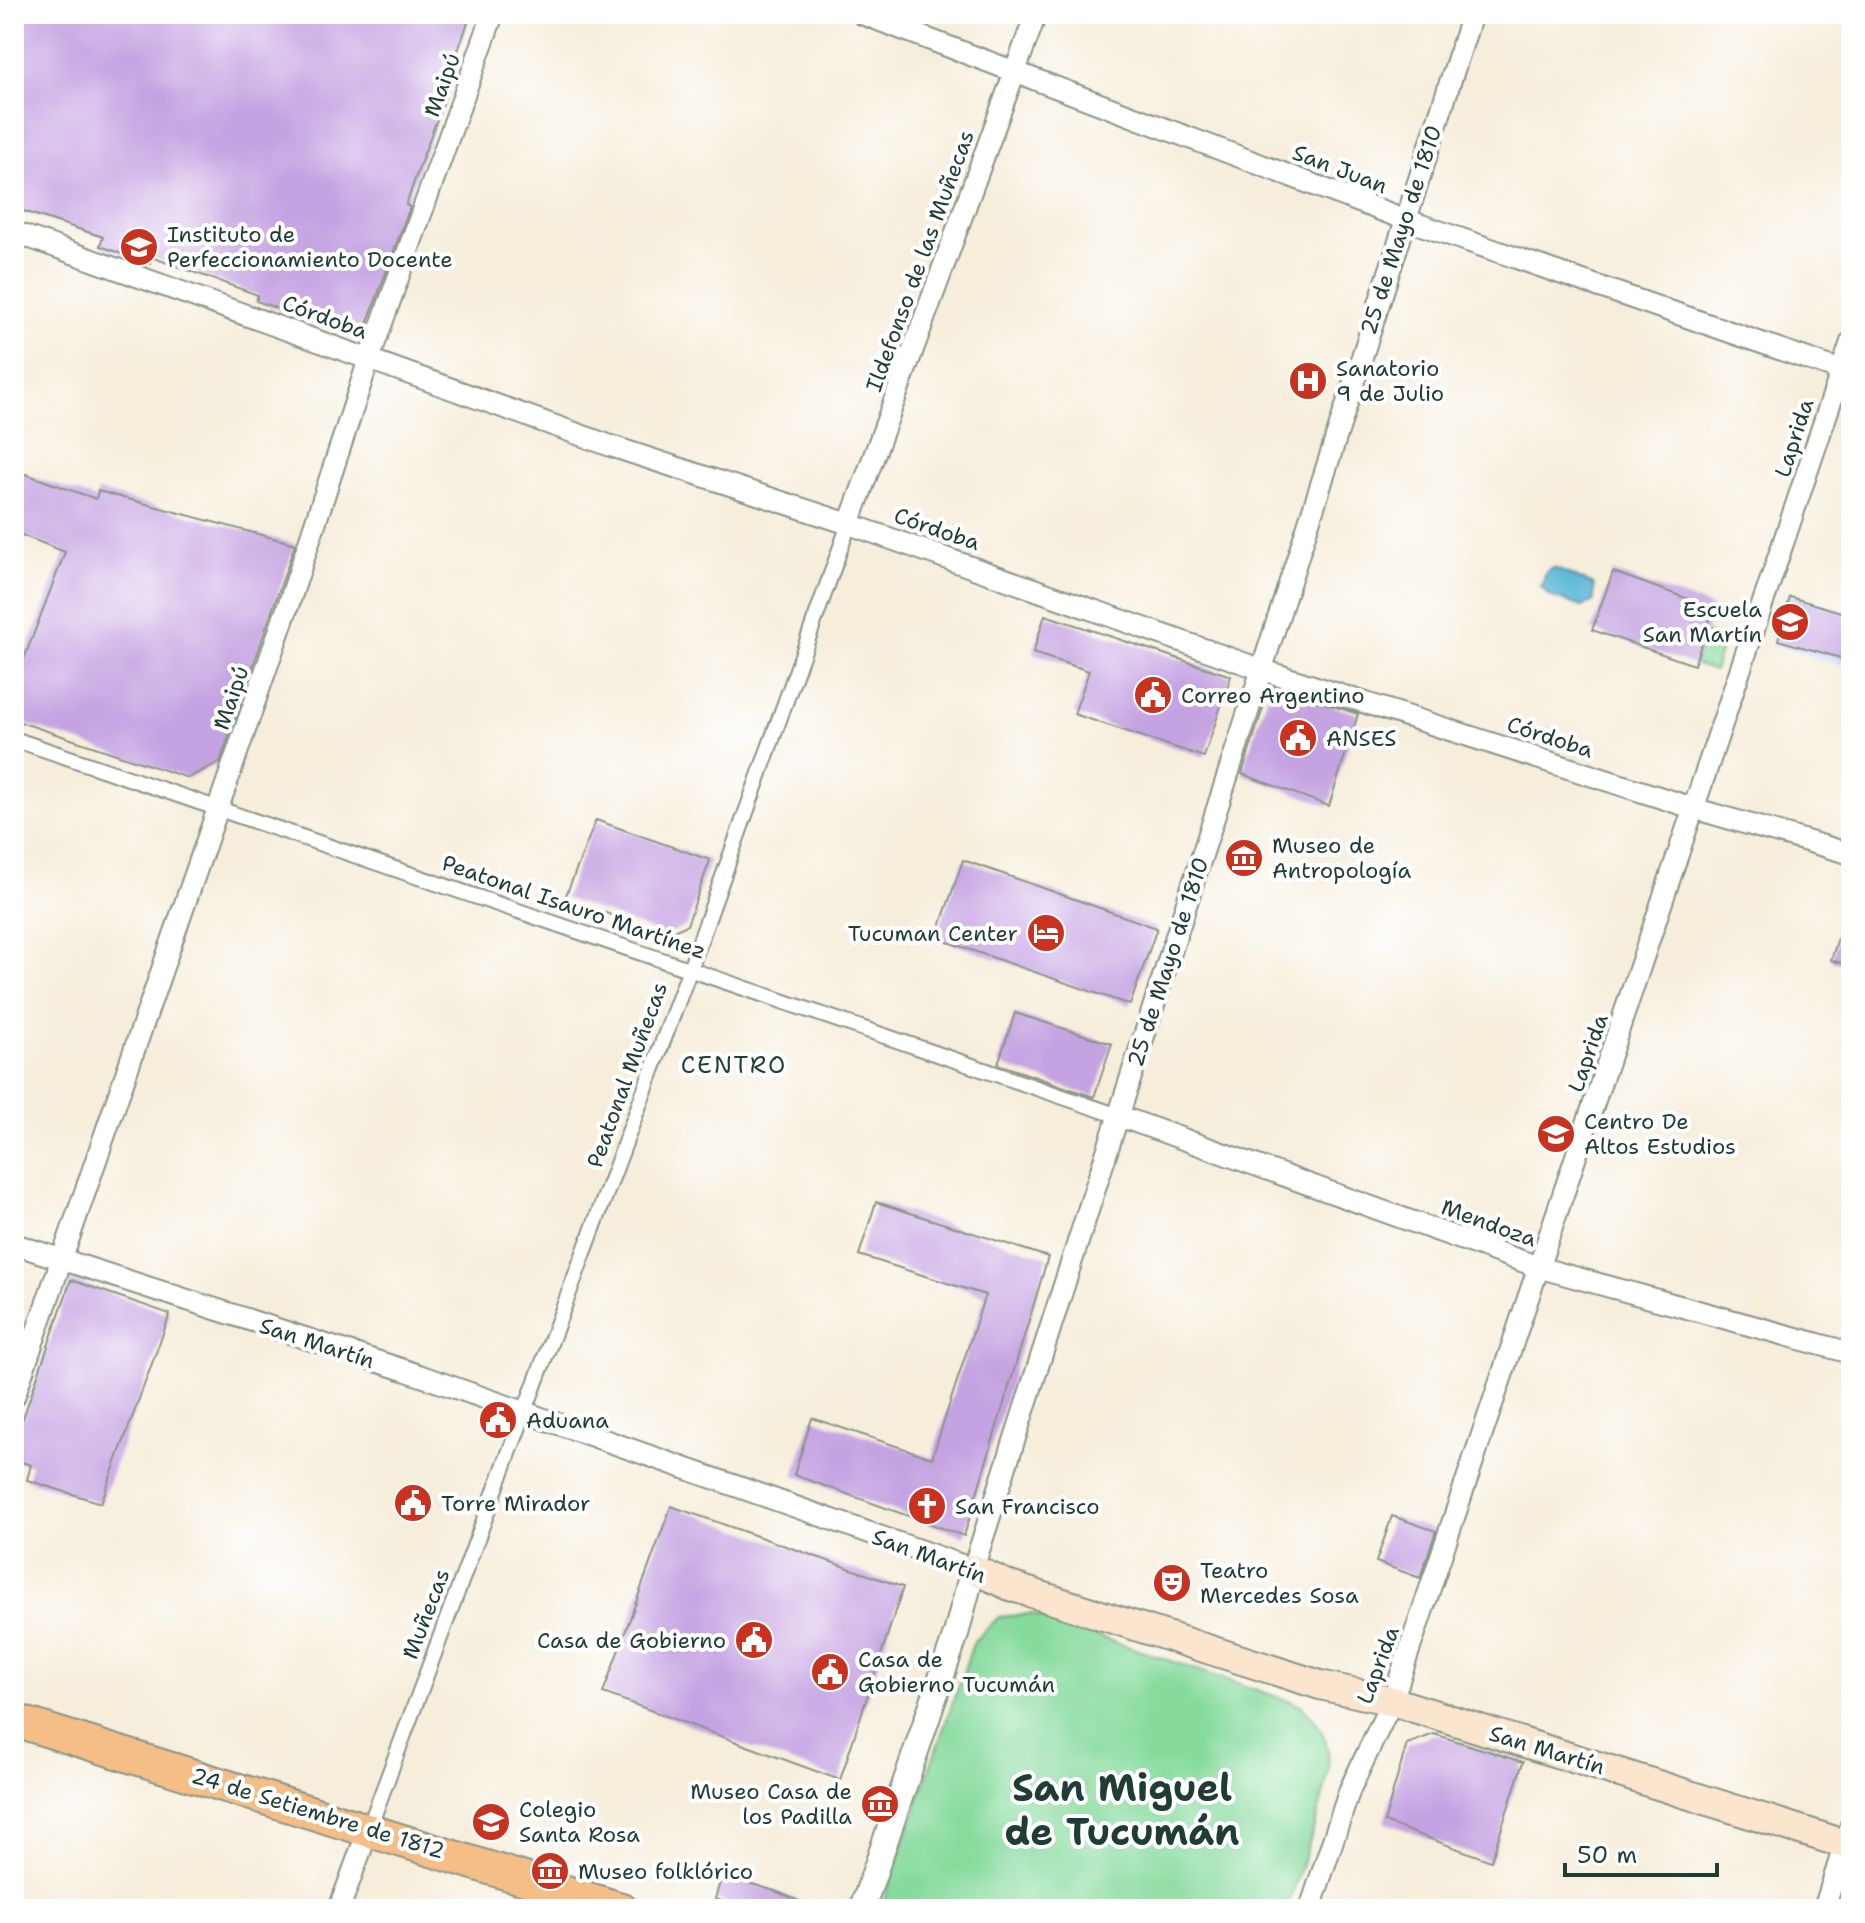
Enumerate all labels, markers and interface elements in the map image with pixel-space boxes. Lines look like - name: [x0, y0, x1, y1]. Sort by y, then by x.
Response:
- street label: Maipú: [417, 49, 467, 121]
- street label: 25 de Mayo de 1810: [1353, 122, 1449, 338]
- street label: Ildefonso de las Muñecas: [859, 126, 981, 396]
- street label: San Juan: [1288, 138, 1392, 200]
- place label: Instituto de Perfeccionamiento Docente: [167, 220, 453, 274]
- school or university icon: Instituto de Perfeccionamiento Docente: [118, 226, 160, 268]
- street label: Córdoba: [278, 288, 372, 346]
- place label: Sanatorio 9 de Julio: [1336, 354, 1444, 408]
- hospital icon: Sanatorio 9 de Julio: [1287, 360, 1329, 402]
- street label: Laprida: [1768, 395, 1820, 481]
- street label: Córdoba: [890, 501, 984, 557]
- place label: Escuela San Martín: [1643, 595, 1762, 649]
- school or university icon: Escuela San Martín: [1769, 601, 1811, 643]
- street label: Maipú: [207, 662, 255, 734]
- public building icon: Correo Argentino: [1132, 674, 1174, 716]
- place label: Correo Argentino: [1181, 681, 1365, 710]
- street label: Córdoba: [1503, 709, 1597, 765]
- public building icon: ANSES: [1277, 717, 1319, 759]
- place label: ANSES: [1326, 724, 1396, 753]
- place label: Museo de Antropología: [1272, 831, 1411, 885]
- museum icon: Museo de Antropología: [1223, 837, 1265, 879]
- street label: Peatonal Isauro Martínez: [438, 848, 710, 966]
- street label: 25 de Mayo de 1810: [1120, 854, 1216, 1070]
- hotel icon: Tucuman Center: [1025, 912, 1067, 954]
- place label: Tucuman Center: [848, 919, 1018, 948]
- street label: Peatonal Muñecas: [580, 978, 674, 1172]
- street label: Laprida: [1561, 1010, 1615, 1096]
- district label: CENTRO: [681, 1049, 787, 1081]
- place label: Centro De Altos Estudios: [1584, 1107, 1736, 1161]
- school or university icon: Centro De Altos Estudios: [1535, 1113, 1577, 1155]
- street label: Mendoza: [1437, 1192, 1541, 1254]
- street label: San Martín: [256, 1311, 378, 1375]
- public building icon: Aduana: [477, 1399, 519, 1441]
- place label: Aduana: [526, 1406, 609, 1435]
- public building icon: Torre Mirador: [392, 1482, 434, 1524]
- church icon: San Francisco: [906, 1485, 948, 1527]
- place label: Torre Mirador: [441, 1489, 590, 1518]
- place label: San Francisco: [955, 1492, 1100, 1521]
- street label: San Martín: [868, 1522, 990, 1590]
- place label: Teatro Mercedes Sosa: [1200, 1556, 1359, 1610]
- theatre icon: Teatro Mercedes Sosa: [1151, 1562, 1193, 1604]
- street label: Muñecas: [396, 1565, 456, 1663]
- public building icon: Casa de Gobierno: [733, 1619, 775, 1661]
- street label: Laprida: [1350, 1622, 1406, 1708]
- place label: Casa de Gobierno: [537, 1626, 726, 1655]
- place label: Casa de Gobierno Tucumán: [858, 1645, 1055, 1699]
- public building icon: Casa de Gobierno Tucumán: [809, 1651, 851, 1693]
- street label: San Martín: [1486, 1719, 1608, 1781]
- street label: 24 de Setiembre de 1812: [188, 1761, 448, 1865]
- district label: San Miguel de Tucumán: [1004, 1762, 1240, 1857]
- place label: Museo Casa de los Padilla: [690, 1777, 852, 1831]
- museum icon: Museo Casa de los Padilla: [859, 1783, 901, 1825]
- place label: Colegio Santa Rosa: [519, 1795, 640, 1849]
- school or university icon: Colegio Santa Rosa: [470, 1801, 512, 1843]
- scale bar: [1565, 1827, 1717, 1877]
- text: 50 m: [1577, 1839, 1637, 1871]
- museum icon: Museo folklórico: [529, 1850, 571, 1892]
- place label: Museo folklórico: [578, 1857, 753, 1886]

